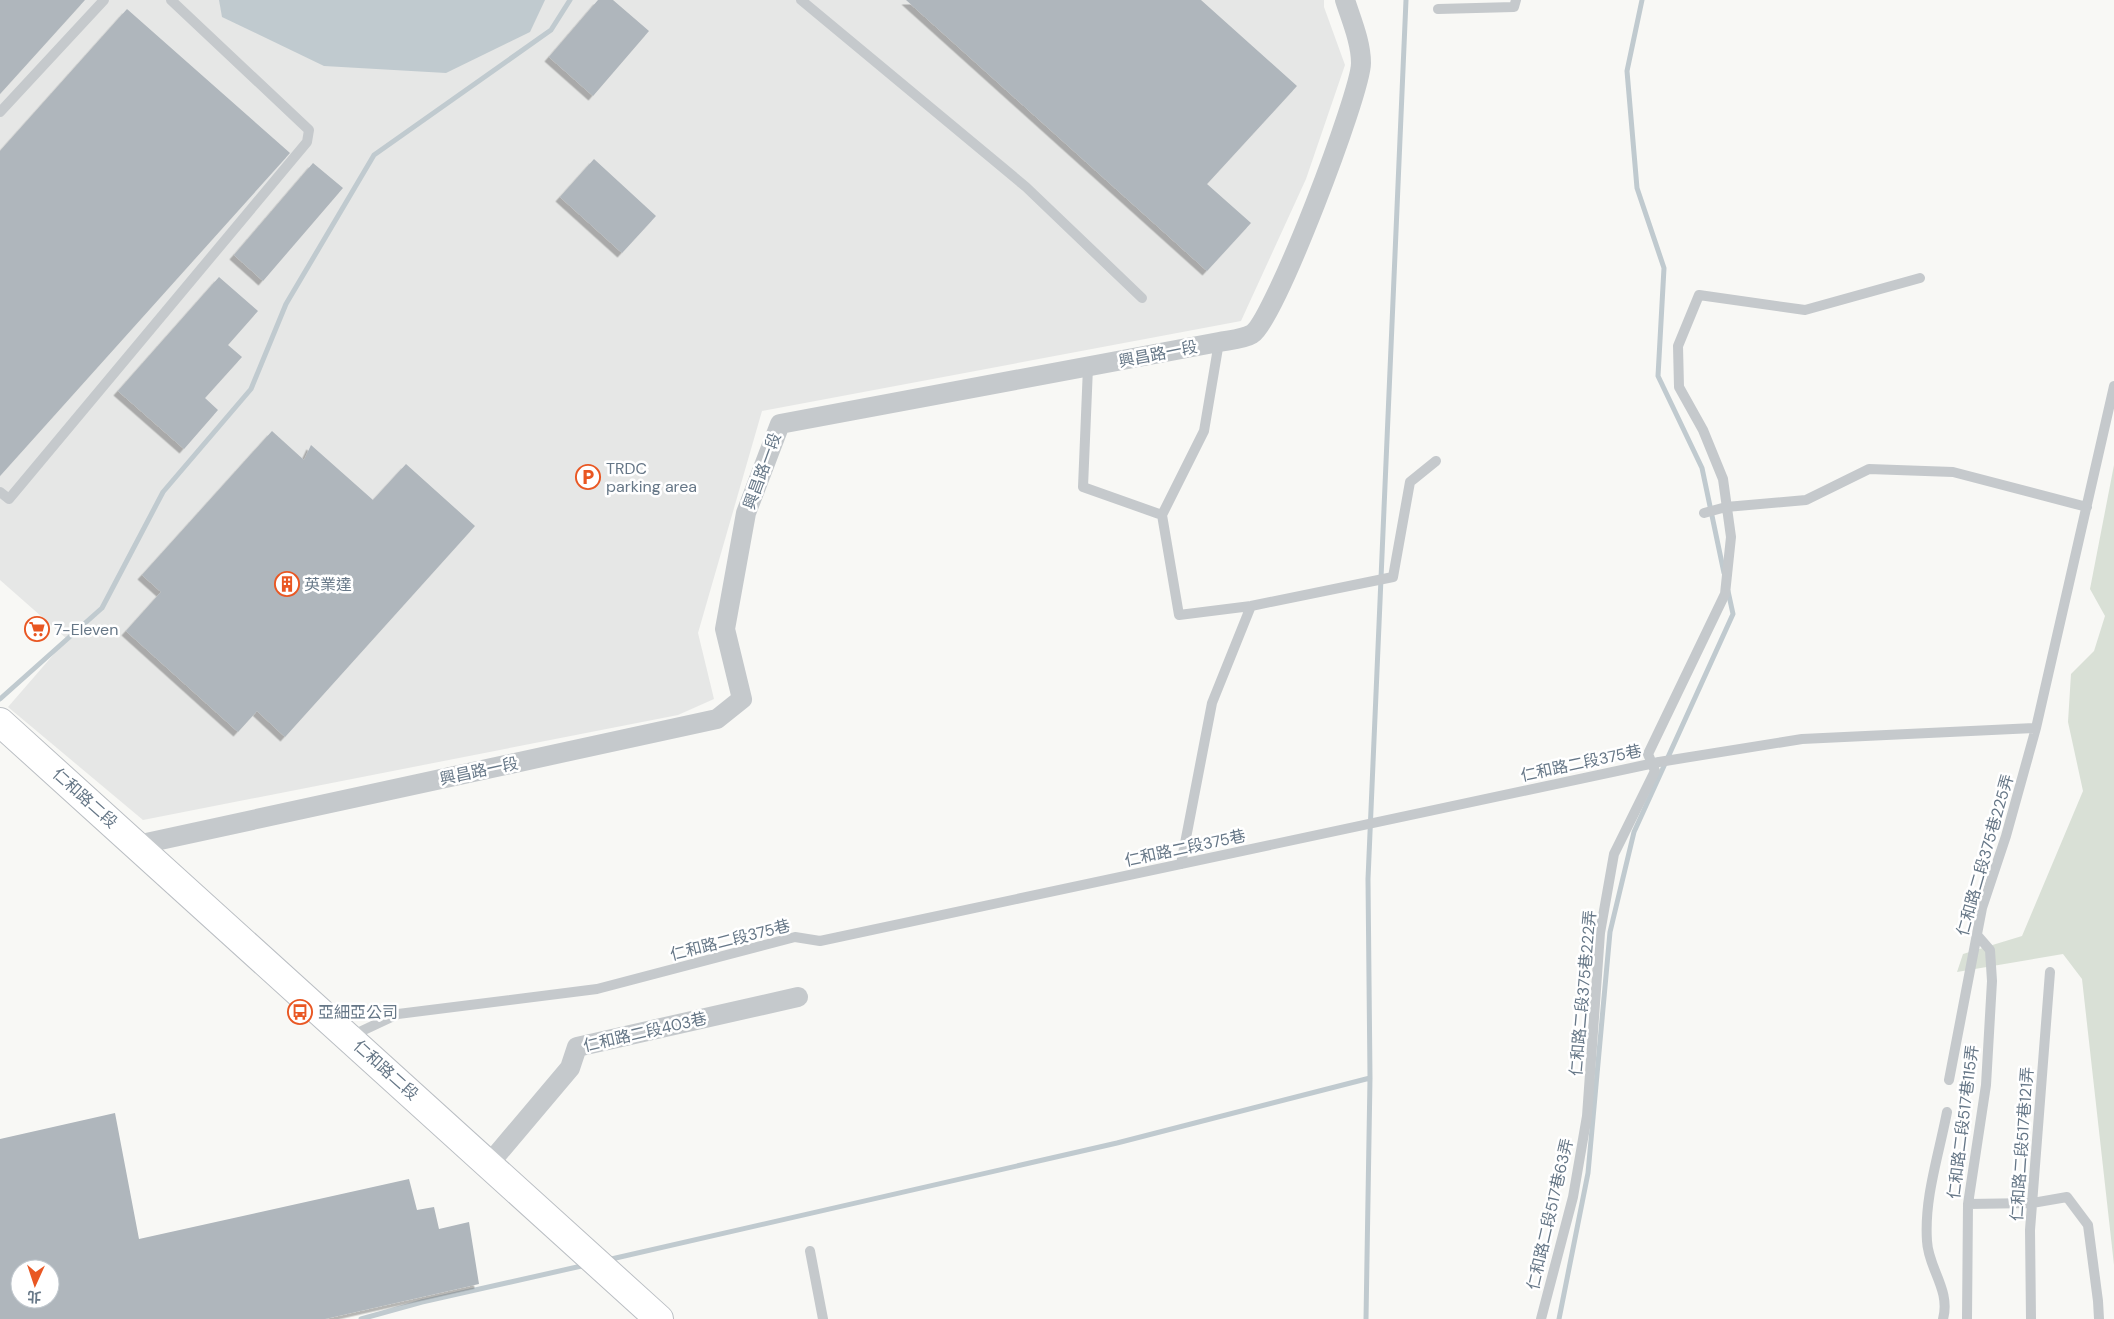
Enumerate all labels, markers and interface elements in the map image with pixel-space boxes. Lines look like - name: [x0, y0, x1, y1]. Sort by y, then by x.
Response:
- street label: 興昌路一段: [1117, 336, 1199, 372]
- street label: 興昌路一段: [738, 430, 786, 512]
- place label: TRDC parking area: [606, 458, 697, 497]
- parking icon: TRDC parking area: [575, 464, 601, 490]
- building icon: 英業達: [274, 571, 300, 597]
- place label: 英業達: [304, 574, 352, 595]
- supermarket icon: 7-Eleven: [24, 616, 50, 642]
- place label: 7-Eleven: [54, 619, 118, 640]
- street label: 仁和路二段375巷: [1519, 740, 1643, 786]
- street label: 興昌路一段: [438, 752, 520, 790]
- street label: 仁和路二段: [48, 763, 122, 833]
- street label: 仁和路二段375巷225弄: [1952, 772, 2018, 938]
- street label: 仁和路二段375巷: [1123, 825, 1247, 871]
- street label: 仁和路二段375巷222弄: [1565, 909, 1601, 1077]
- street label: 仁和路二段375巷: [668, 915, 792, 965]
- bus stop icon: 亞細亞公司: [287, 999, 313, 1025]
- place label: 亞細亞公司: [318, 1002, 398, 1023]
- street label: 仁和路二段403巷: [581, 1008, 709, 1056]
- street label: 仁和路二段: [349, 1035, 423, 1105]
- street label: 仁和路二段517巷115弄: [1943, 1044, 1983, 1200]
- street label: 仁和路二段517巷121弄: [2006, 1066, 2038, 1222]
- street label: 仁和路二段517巷63弄: [1522, 1136, 1578, 1292]
- north arrow: [10, 1259, 60, 1309]
- text: 北: [27, 1288, 42, 1306]

